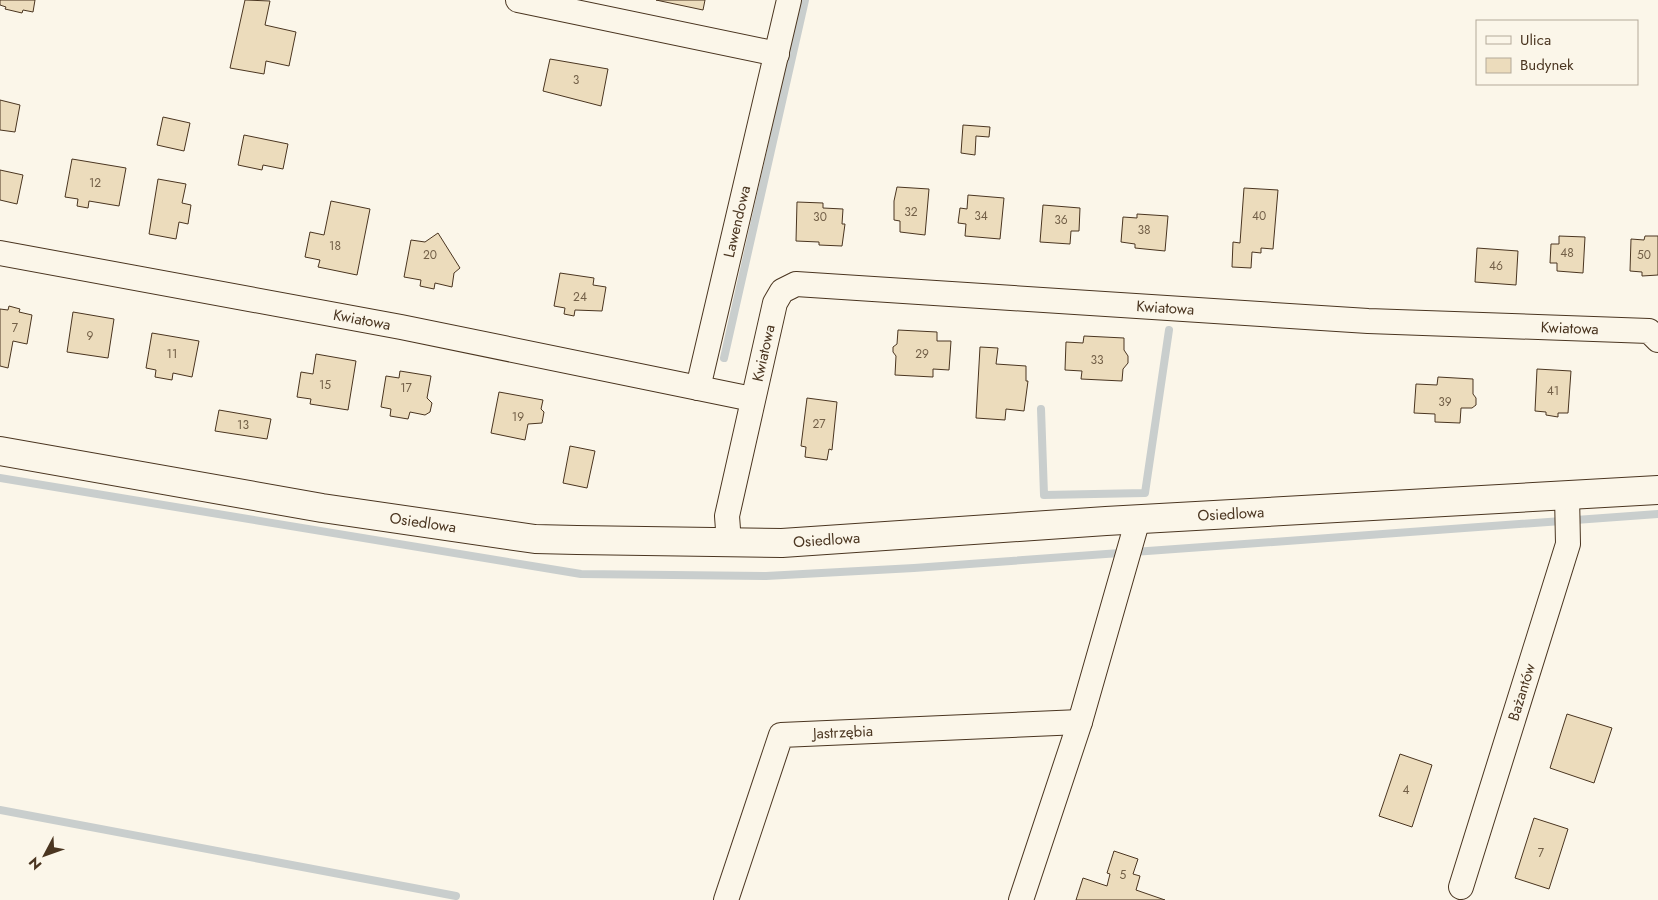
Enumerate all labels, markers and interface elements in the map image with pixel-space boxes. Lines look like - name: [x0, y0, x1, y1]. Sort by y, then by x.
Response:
- legend: [1476, 20, 1638, 85]
- text: Ulica: [1520, 29, 1551, 51]
- text: Budynek: [1520, 54, 1574, 76]
- house number: 3: [573, 71, 580, 89]
- house number: 12: [89, 174, 101, 192]
- street label: Lawendowa: [718, 183, 756, 260]
- house number: 32: [904, 203, 918, 221]
- house number: 34: [974, 207, 988, 225]
- house number: 40: [1252, 207, 1266, 225]
- house number: 30: [813, 208, 827, 226]
- house number: 36: [1054, 211, 1068, 229]
- house number: 38: [1137, 221, 1151, 239]
- house number: 18: [329, 237, 341, 255]
- house number: 48: [1560, 244, 1574, 262]
- house number: 20: [423, 246, 437, 264]
- house number: 50: [1637, 246, 1651, 264]
- house number: 46: [1489, 257, 1503, 275]
- house number: 24: [573, 288, 587, 306]
- street label: Kwiatowa: [1136, 295, 1195, 321]
- street label: Kwiatowa: [331, 304, 392, 336]
- street label: Kwiatowa: [1540, 316, 1599, 340]
- house number: 7: [12, 319, 19, 337]
- street label: Kwiatowa: [747, 322, 781, 384]
- house number: 9: [87, 327, 94, 345]
- house number: 11: [167, 345, 177, 363]
- house number: 29: [915, 345, 929, 363]
- house number: 33: [1090, 351, 1104, 369]
- house number: 15: [319, 376, 331, 394]
- house number: 17: [400, 379, 413, 397]
- house number: 41: [1547, 382, 1559, 400]
- house number: 39: [1438, 393, 1452, 411]
- house number: 19: [512, 408, 524, 426]
- house number: 27: [812, 415, 826, 433]
- house number: 13: [237, 416, 249, 434]
- street label: Osiedlowa: [1197, 501, 1265, 527]
- street label: Osiedlowa: [388, 507, 458, 538]
- street label: Osiedlowa: [792, 527, 861, 553]
- street label: Bażantów: [1502, 660, 1541, 724]
- street label: Jastrzębia: [810, 720, 874, 745]
- house number: 4: [1403, 781, 1410, 799]
- north arrow: [20, 830, 70, 880]
- house number: 7: [1538, 844, 1545, 862]
- text: N: [24, 853, 46, 874]
- house number: 5: [1120, 866, 1127, 884]

